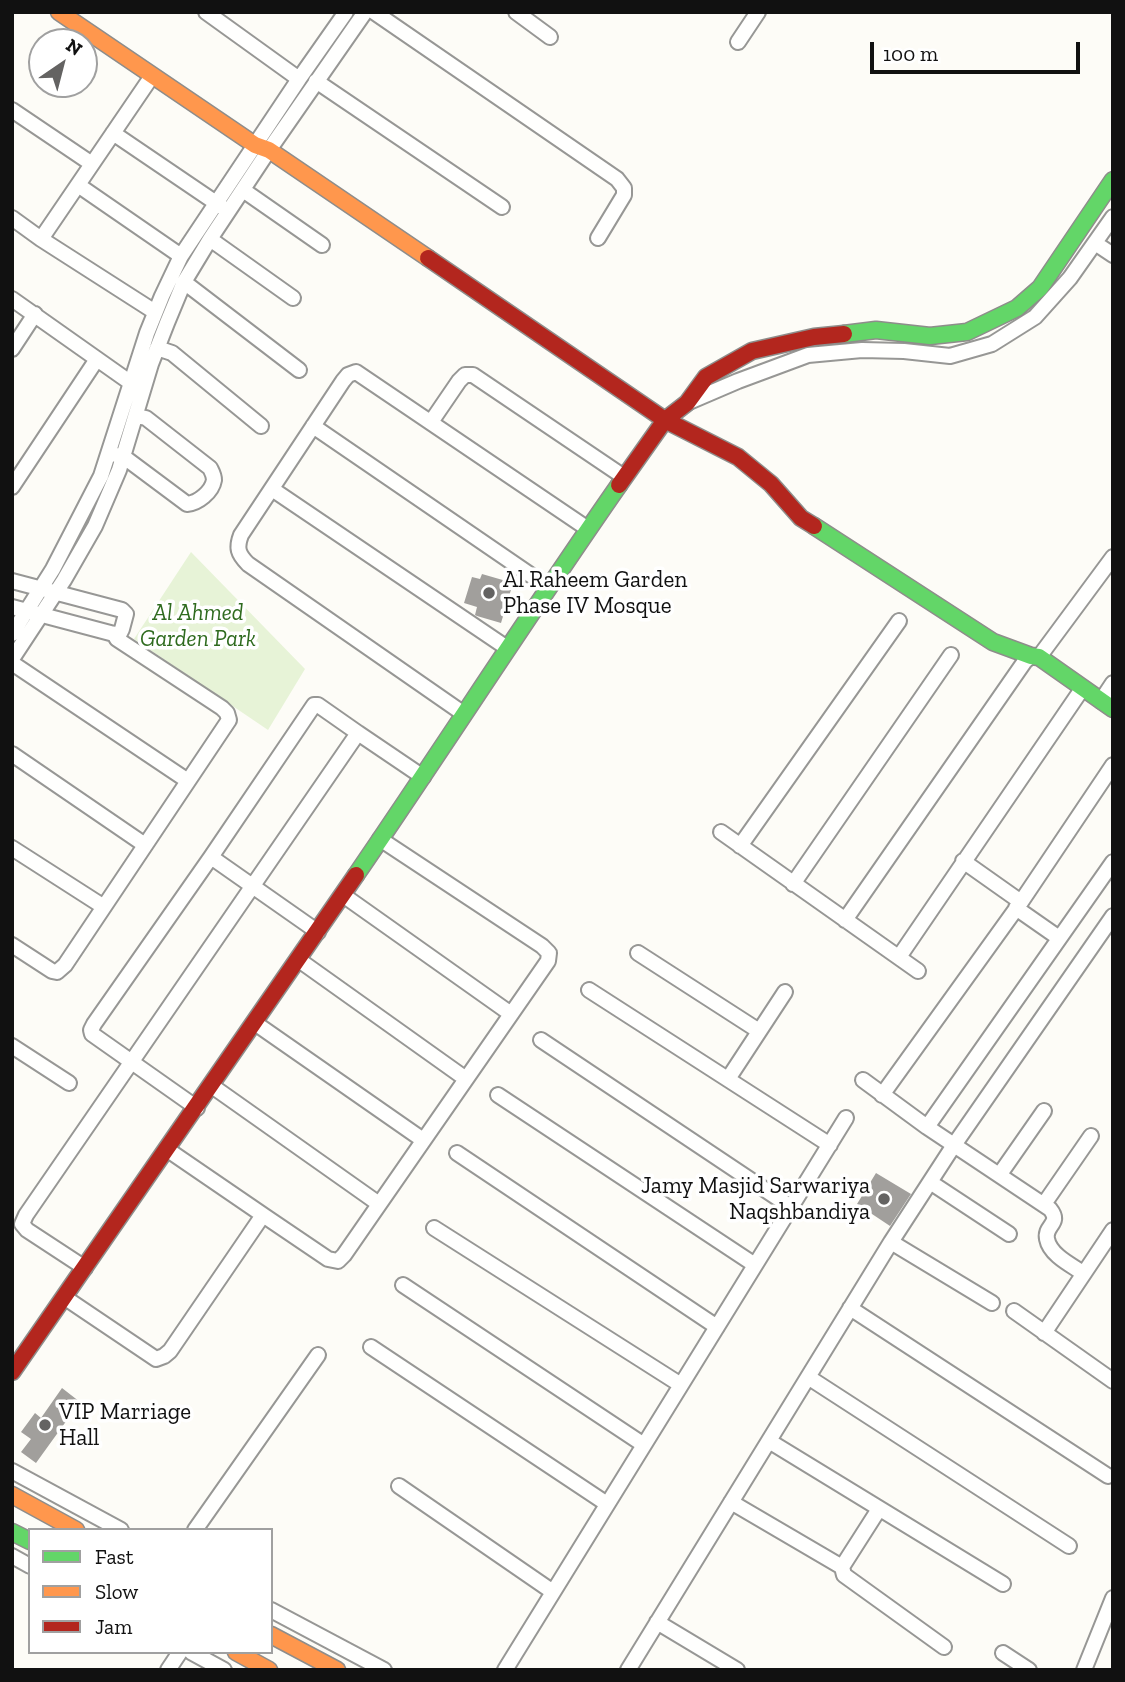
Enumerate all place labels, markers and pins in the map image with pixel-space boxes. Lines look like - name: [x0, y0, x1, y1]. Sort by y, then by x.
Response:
- place label: Al Raheem Garden Phase IV Mosque: [503, 566, 687, 620]
- marker: Al Raheem Garden Phase IV Mosque: [481, 585, 497, 601]
- place label: Jamy Masjid Sarwariya Naqshbandiya: [641, 1172, 870, 1226]
- marker: Jamy Masjid Sarwariya Naqshbandiya: [876, 1191, 892, 1207]
- place label: VIP Marriage Hall: [59, 1398, 191, 1452]
- marker: VIP Marriage Hall: [37, 1417, 53, 1433]

